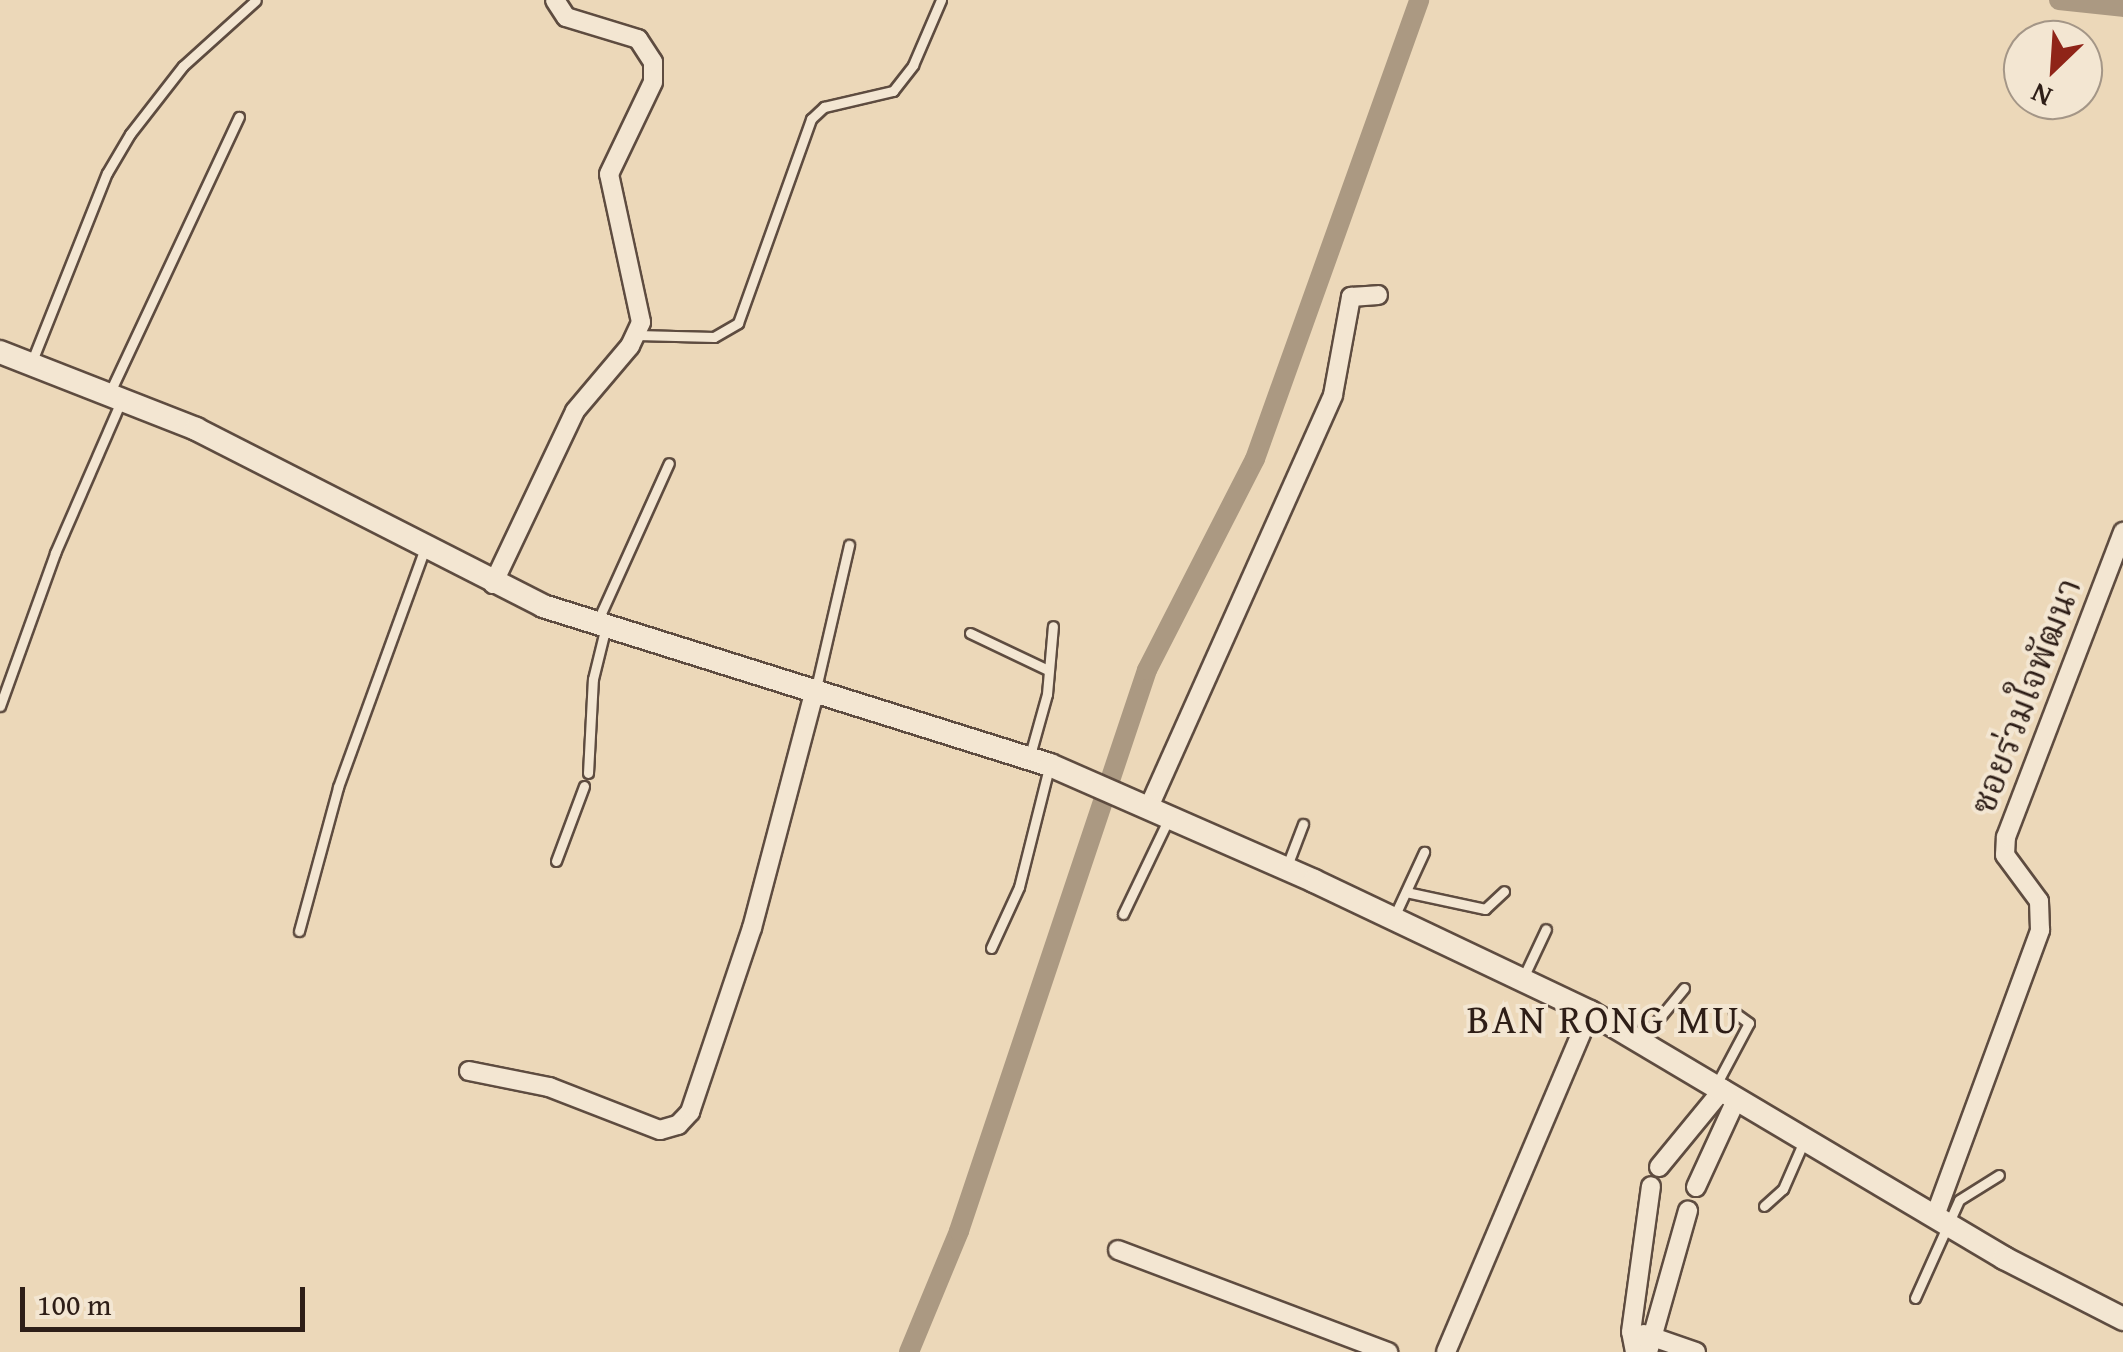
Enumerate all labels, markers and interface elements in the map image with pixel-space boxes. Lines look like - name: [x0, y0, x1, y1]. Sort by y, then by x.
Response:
- north arrow: [2003, 20, 2103, 120]
- text: N: [2024, 73, 2058, 118]
- street label: ซอยร่วมใจพัฒนา: [1962, 572, 2090, 820]
- district label: BAN RONG MU: [1467, 995, 1741, 1043]
- scale bar: [25, 1267, 310, 1329]
- text: 100 m: [37, 1282, 111, 1326]

